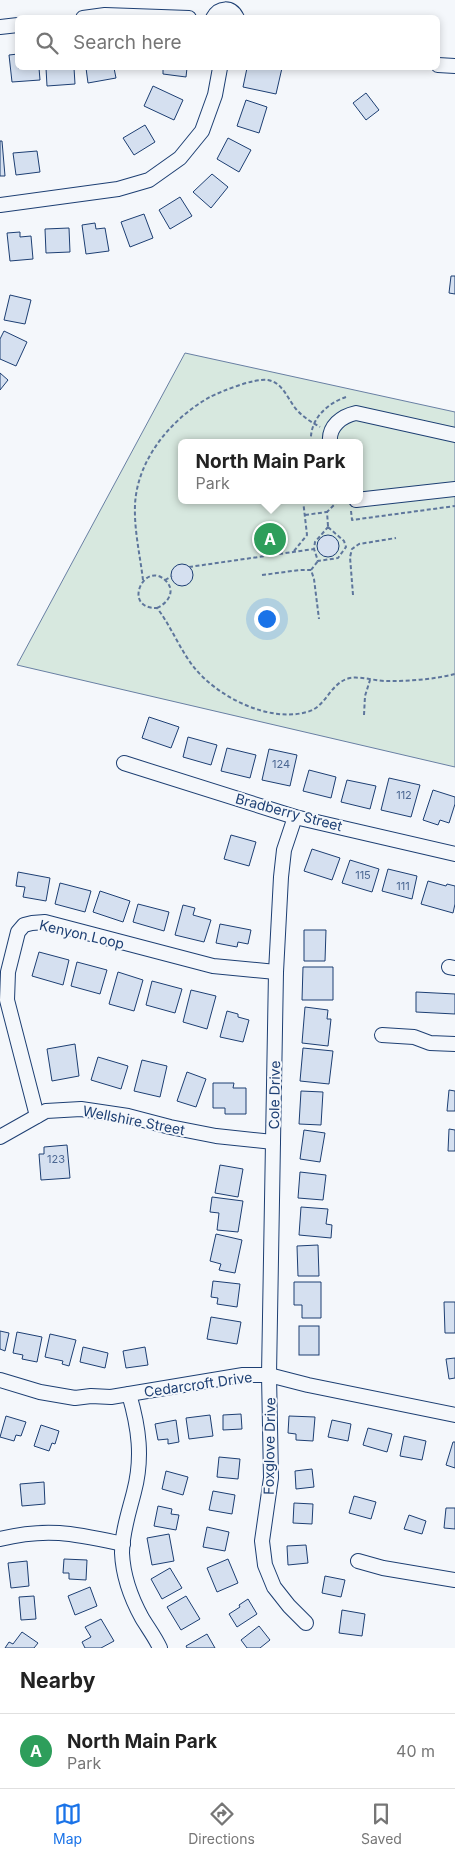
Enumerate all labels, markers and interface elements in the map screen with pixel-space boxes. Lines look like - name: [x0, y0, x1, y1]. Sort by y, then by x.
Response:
- search box: [15, 15, 440, 70]
- icon: search: [33, 29, 61, 57]
- text: Search here: [73, 31, 182, 54]
- popup: [178, 439, 363, 504]
- text: North Main Park: [196, 450, 345, 473]
- text: Park: [196, 473, 230, 493]
- pin: A: [254, 520, 286, 558]
- your location: [254, 606, 280, 632]
- house number: 124: [272, 757, 290, 771]
- house number: 112: [396, 788, 412, 802]
- street label: Bradberry Street: [234, 790, 345, 835]
- house number: 115: [355, 868, 371, 882]
- house number: 111: [396, 879, 410, 893]
- street label: Kenyon Loop: [38, 916, 126, 952]
- street label: Cole Drive: [265, 1060, 283, 1130]
- street label: Wellshire Street: [81, 1102, 187, 1138]
- house number: 123: [47, 1152, 65, 1166]
- street label: Cedarcroft Drive: [143, 1368, 253, 1400]
- street label: Foxglove Drive: [260, 1397, 278, 1495]
- text: Nearby: [20, 1668, 95, 1693]
- text: North Main Park: [67, 1730, 217, 1753]
- text: A: [30, 1741, 42, 1761]
- text: 40 m: [396, 1741, 435, 1761]
- text: Park: [67, 1753, 101, 1773]
- tab: Map: [53, 1800, 82, 1847]
- tab: Directions: [188, 1800, 255, 1847]
- tab: Saved: [361, 1800, 402, 1847]

